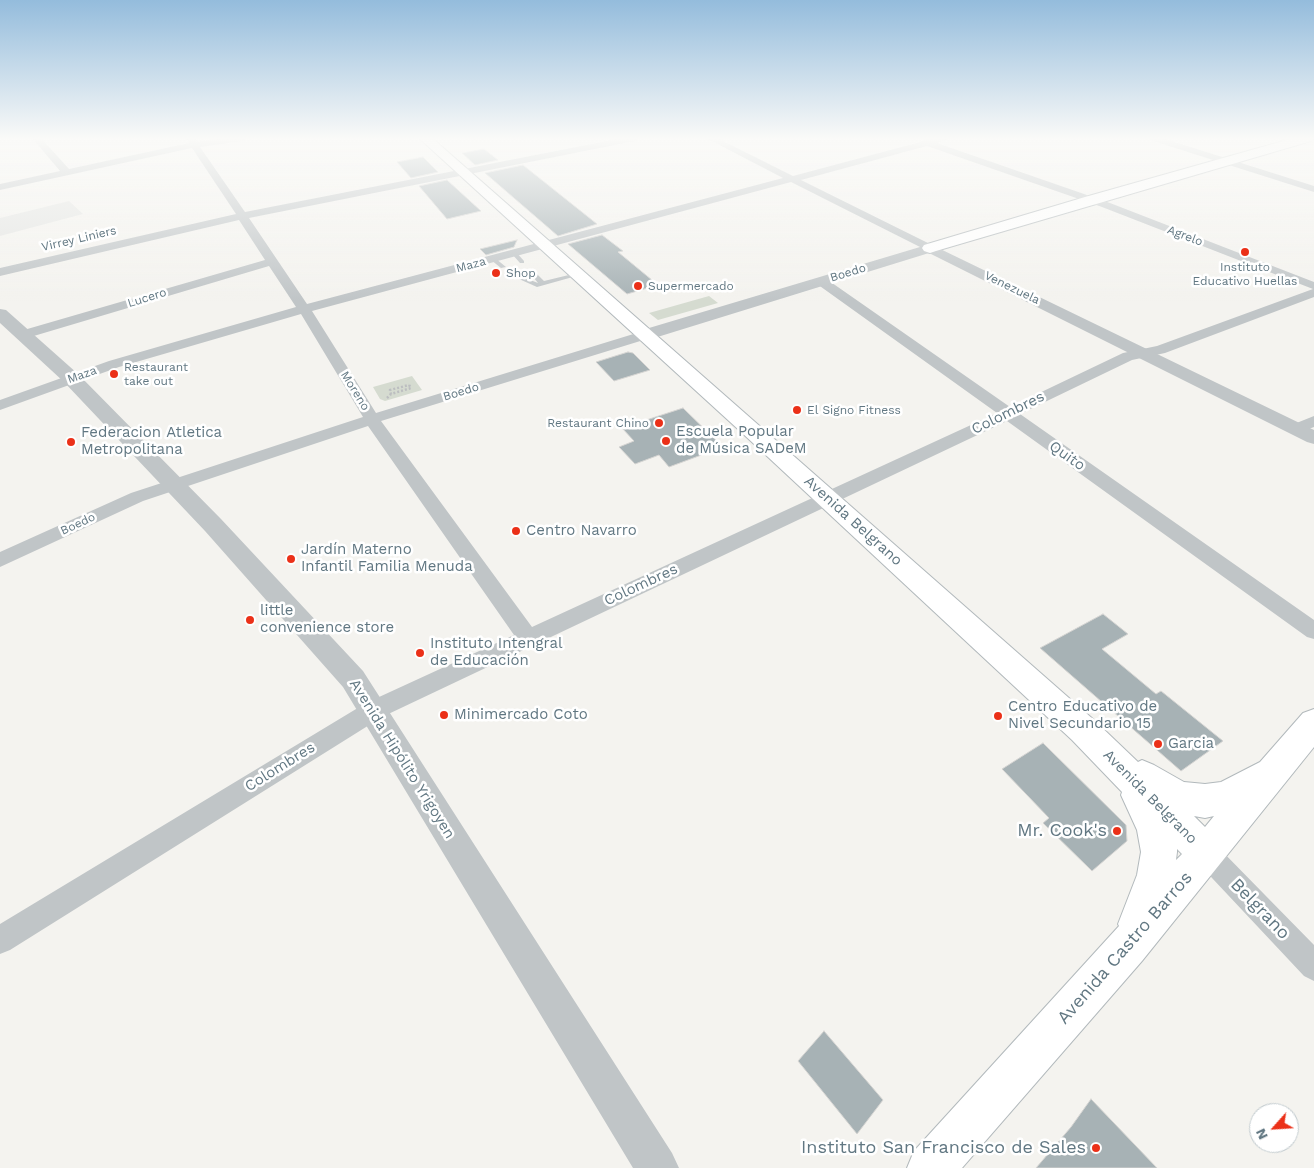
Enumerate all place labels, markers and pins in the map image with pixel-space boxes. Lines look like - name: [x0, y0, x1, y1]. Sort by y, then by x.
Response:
- marker: Instituto Educativo Huellas: [1239, 246, 1251, 258]
- place label: Instituto Educativo Huellas: [1193, 260, 1297, 288]
- place label: Shop: [506, 266, 536, 280]
- marker: Shop: [490, 267, 502, 279]
- place label: Supermercado: [648, 279, 734, 293]
- marker: Supermercado: [632, 280, 644, 292]
- place label: Restaurant take out: [124, 360, 188, 388]
- marker: Restaurant take out: [108, 368, 120, 380]
- place label: El Signo Fitness: [807, 403, 901, 417]
- marker: El Signo Fitness: [791, 404, 803, 416]
- place label: Restaurant Chino: [547, 416, 649, 430]
- marker: Restaurant Chino: [653, 417, 665, 429]
- place label: Escuela Popular de Música SADeM: [676, 423, 807, 458]
- place label: Federacion Atletica Metropolitana: [81, 424, 222, 459]
- marker: Escuela Popular de Música SADeM: [660, 435, 672, 447]
- marker: Federacion Atletica Metropolitana: [65, 436, 77, 448]
- place label: Centro Navarro: [526, 522, 637, 540]
- marker: Centro Navarro: [510, 525, 522, 537]
- place label: Jardín Materno Infantil Familia Menuda: [301, 541, 473, 576]
- marker: Jardín Materno Infantil Familia Menuda: [285, 553, 297, 565]
- place label: little convenience store: [260, 602, 394, 637]
- marker: little convenience store: [244, 614, 256, 626]
- place label: Instituto Intengral de Educación: [430, 635, 563, 670]
- marker: Instituto Intengral de Educación: [414, 647, 426, 659]
- place label: Centro Educativo de Nivel Secundario 15: [1008, 698, 1157, 733]
- place label: Minimercado Coto: [454, 706, 588, 724]
- marker: Minimercado Coto: [438, 709, 450, 721]
- marker: Centro Educativo de Nivel Secundario 15: [992, 710, 1004, 722]
- place label: Garcia: [1168, 735, 1214, 753]
- marker: Garcia: [1152, 738, 1164, 750]
- place label: Mr. Cook's: [1017, 820, 1107, 842]
- marker: Mr. Cook's: [1111, 825, 1123, 837]
- place label: Instituto San Francisco de Sales: [801, 1137, 1086, 1159]
- marker: Instituto San Francisco de Sales: [1090, 1142, 1102, 1154]

